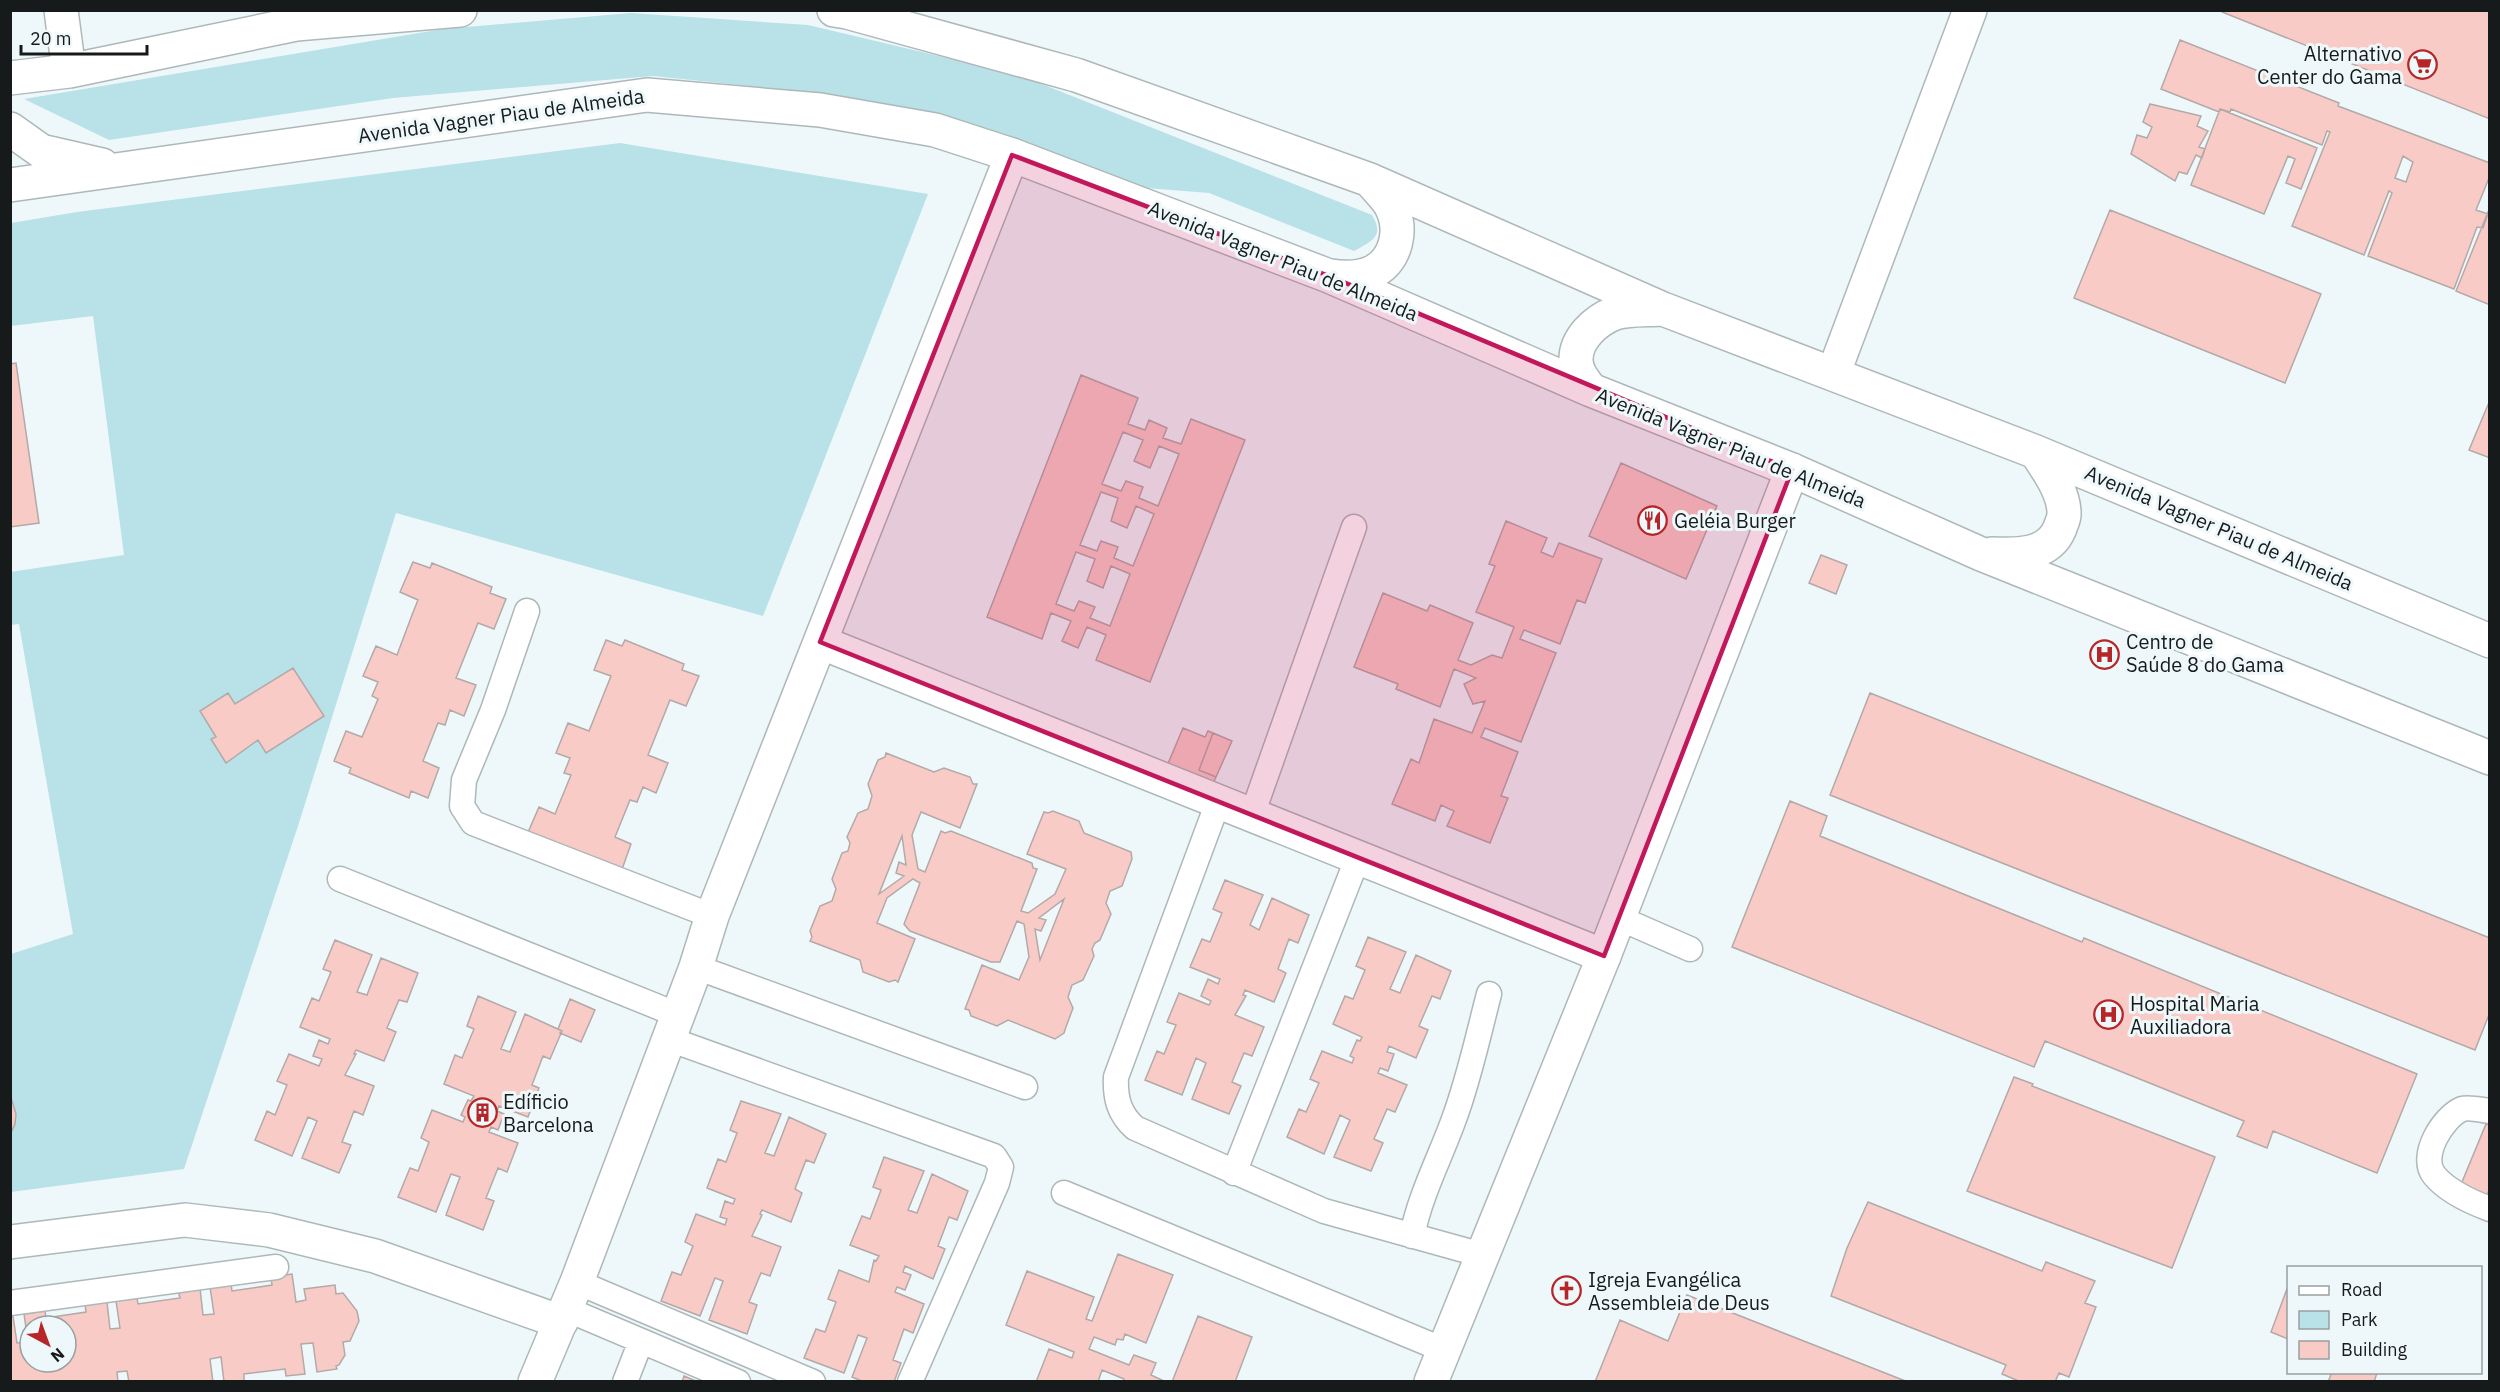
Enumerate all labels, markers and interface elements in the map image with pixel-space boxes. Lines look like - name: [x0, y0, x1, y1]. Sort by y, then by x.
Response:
- scale bar: [21, 18, 147, 56]
- text: 20 m: [30, 27, 72, 50]
- place label: Alternativo Center do Gama: [2257, 40, 2402, 90]
- supermarket icon: Alternativo Center do Gama: [2407, 49, 2439, 81]
- street label: Avenida Vagner Piau de Almeida: [356, 82, 646, 149]
- street label: Avenida Vagner Piau de Almeida: [1144, 194, 1422, 327]
- street label: Avenida Vagner Piau de Almeida: [1592, 381, 1870, 514]
- street label: Avenida Vagner Piau de Almeida: [2081, 459, 2358, 597]
- restaurant icon: Geléia Burger: [1637, 505, 1669, 537]
- place label: Geléia Burger: [1674, 507, 1796, 534]
- place label: Centro de Saúde 8 do Gama: [2126, 628, 2284, 678]
- hospital icon: Centro de Saúde 8 do Gama: [2089, 638, 2121, 670]
- place label: Hospital Maria Auxiliadora: [2130, 990, 2260, 1040]
- hospital icon: Hospital Maria Auxiliadora: [2093, 999, 2125, 1031]
- place label: Edíficio Barcelona: [503, 1088, 594, 1138]
- building icon: Edíficio Barcelona: [466, 1097, 498, 1129]
- place label: Igreja Evangélica Assembleia de Deus: [1588, 1266, 1770, 1316]
- legend: [2287, 1266, 2482, 1374]
- church icon: Igreja Evangélica Assembleia de Deus: [1551, 1275, 1583, 1307]
- text: Road: [2341, 1278, 2382, 1301]
- text: Park: [2341, 1308, 2378, 1331]
- north arrow: [18, 1314, 78, 1374]
- text: Building: [2341, 1338, 2408, 1361]
- text: N: [47, 1344, 69, 1367]

